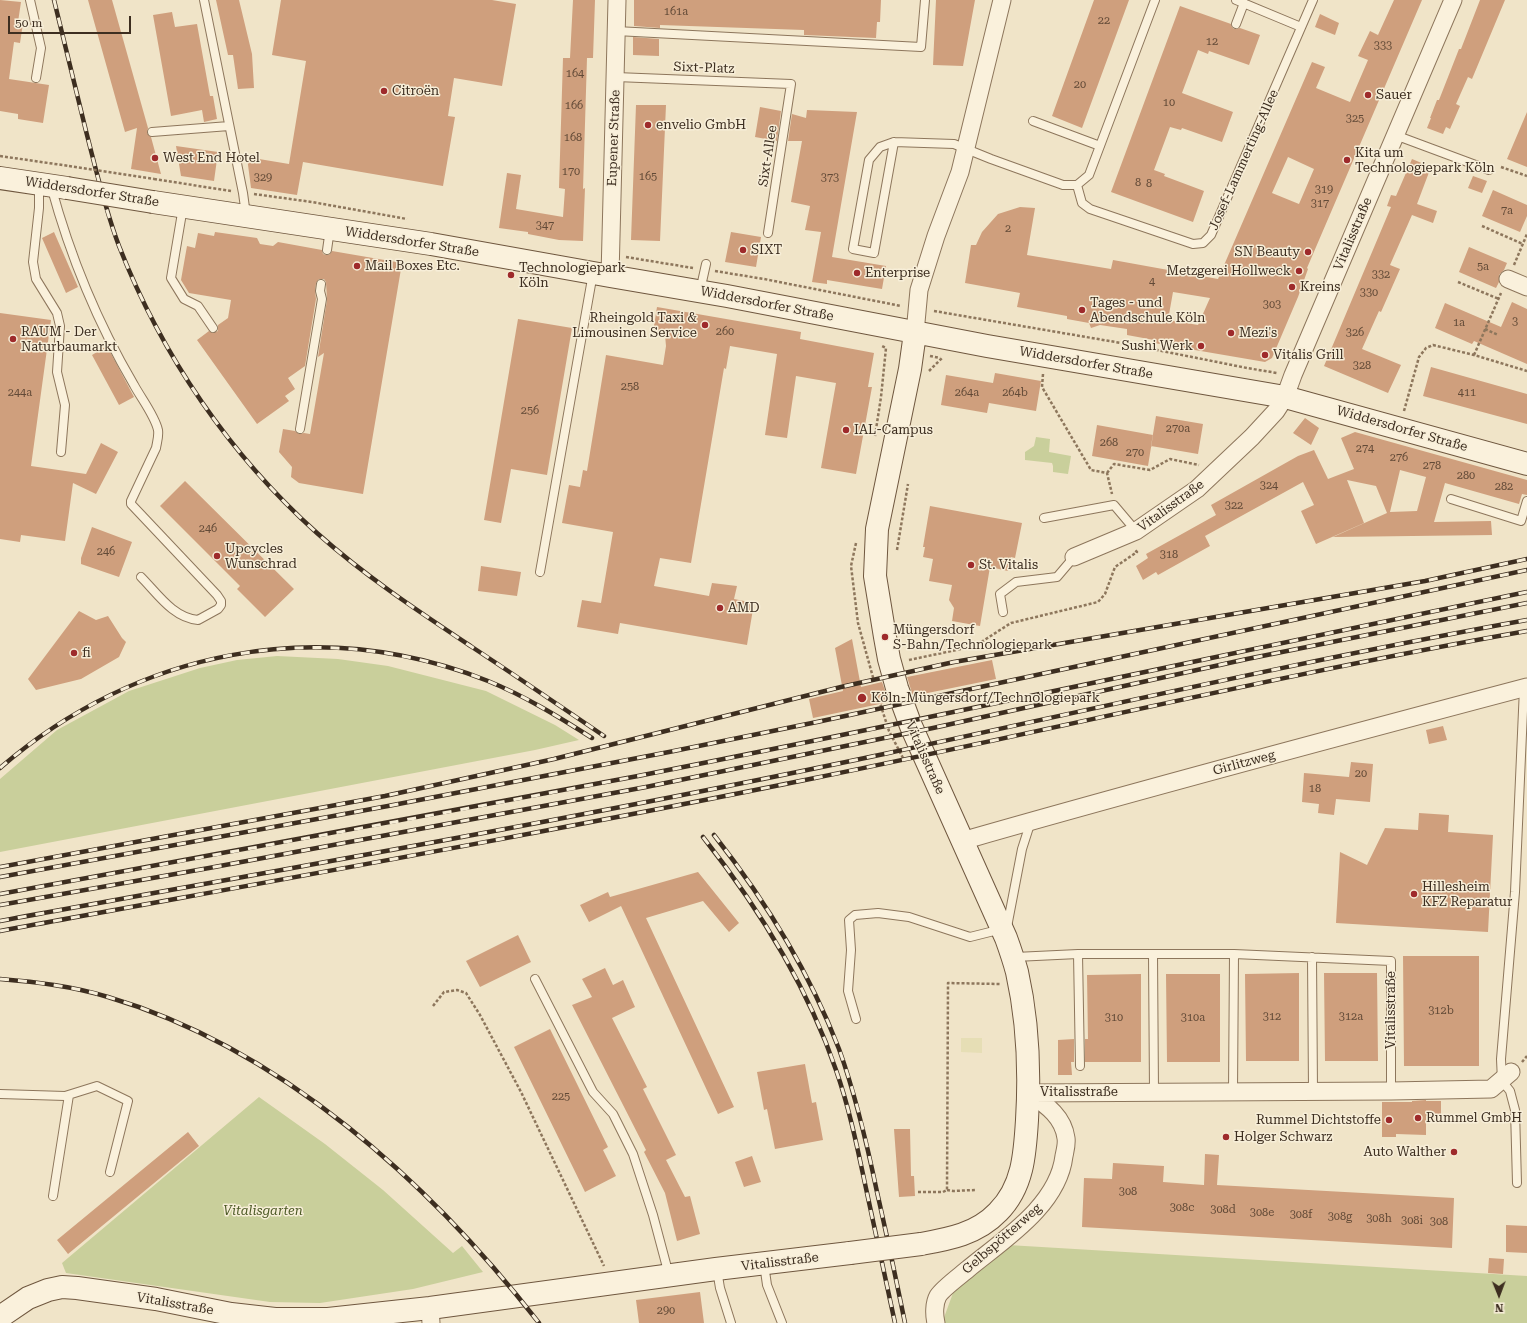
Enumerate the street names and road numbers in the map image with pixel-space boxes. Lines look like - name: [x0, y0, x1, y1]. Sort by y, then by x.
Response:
- street label: Sixt-Platz: [673, 59, 735, 77]
- street label: Josef-Lammerting-Allee: [1206, 87, 1282, 233]
- street label: Eupener Straße: [605, 89, 623, 187]
- street label: Sixt-Allee: [755, 124, 781, 188]
- street label: Widdersdorfer Straße: [24, 174, 160, 210]
- street label: Vitalisstraße: [1331, 195, 1375, 273]
- street label: Widdersdorfer Straße: [344, 224, 480, 260]
- street label: Widdersdorfer Straße: [699, 283, 835, 325]
- street label: Widdersdorfer Straße: [1018, 344, 1154, 382]
- street label: Widdersdorfer Straße: [1335, 403, 1469, 455]
- street label: Vitalisstraße: [1135, 477, 1207, 535]
- street label: Vitalisstraße: [902, 719, 948, 797]
- street label: Girlitzweg: [1211, 747, 1277, 779]
- street label: Vitalisstraße: [1383, 971, 1399, 1049]
- street label: Vitalisstraße: [1040, 1084, 1118, 1100]
- street label: Gelbspötterweg: [959, 1200, 1045, 1278]
- street label: Vitalisstraße: [740, 1250, 820, 1274]
- street label: Vitalisstraße: [135, 1290, 215, 1318]

